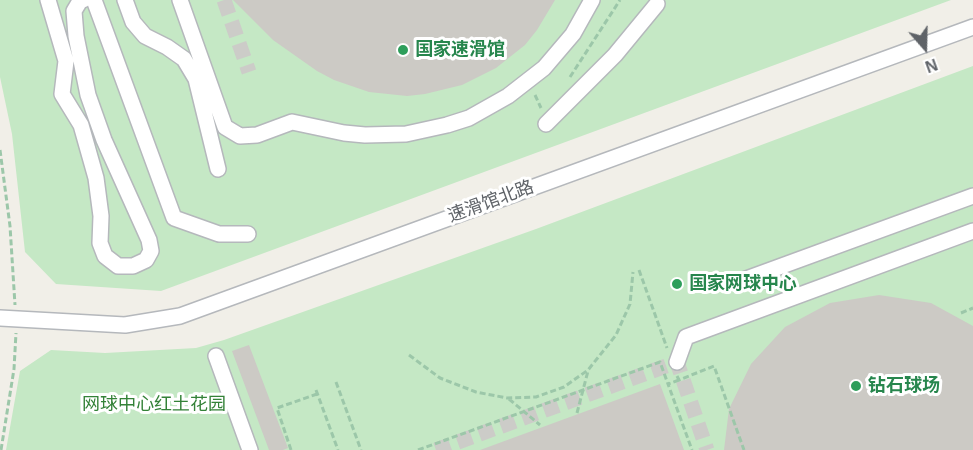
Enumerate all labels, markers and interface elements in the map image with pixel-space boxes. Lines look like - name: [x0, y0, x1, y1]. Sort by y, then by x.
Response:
- north arrow: [895, 18, 955, 78]
- place label: 国家速滑馆: [415, 39, 505, 61]
- marker: 国家速滑馆: [396, 43, 410, 57]
- text: N: [923, 55, 940, 75]
- street label: 速滑馆北路: [445, 176, 537, 228]
- place label: 国家网球中心: [689, 273, 797, 295]
- marker: 国家网球中心: [670, 277, 684, 291]
- place label: 钻石球场: [868, 375, 940, 397]
- marker: 钻石球场: [849, 379, 863, 393]
- park label: 网球中心红土花园: [82, 394, 226, 416]

